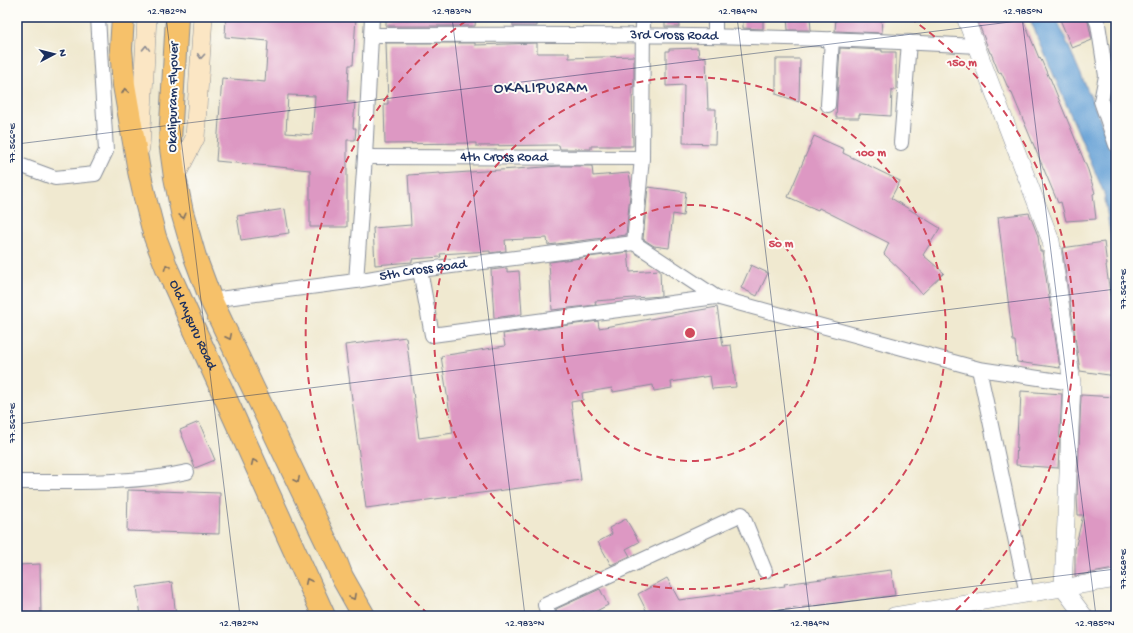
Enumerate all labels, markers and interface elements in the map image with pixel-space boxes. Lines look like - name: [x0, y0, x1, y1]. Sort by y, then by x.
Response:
- text: 12.982°N: [147, 6, 187, 18]
- text: 12.983°N: [432, 6, 472, 18]
- text: 12.984°N: [718, 6, 758, 18]
- text: 12.985°N: [1003, 6, 1043, 18]
- street label: 3rd Cross Road: [629, 27, 720, 45]
- north arrow: [34, 34, 74, 74]
- street label: Okalipuram Flyover: [165, 40, 183, 153]
- one-way arrow: [141, 45, 150, 51]
- text: N: [56, 49, 68, 57]
- one-way arrow: [196, 53, 205, 59]
- text: 150 m: [946, 57, 977, 71]
- district label: OKALIPURAM: [494, 80, 588, 99]
- one-way arrow: [122, 88, 130, 94]
- text: 77.566°E: [7, 122, 19, 164]
- text: 100 m: [855, 147, 886, 161]
- street label: 4th Cross Road: [460, 149, 549, 166]
- one-way arrow: [179, 212, 187, 219]
- text: 50 m: [769, 238, 794, 252]
- street label: 5th Cross Road: [378, 255, 469, 285]
- one-way arrow: [163, 264, 171, 271]
- text: 77.567°E: [1118, 268, 1130, 310]
- street label: Old Mysuru Road: [165, 277, 221, 374]
- centre of rings: [683, 326, 697, 340]
- one-way arrow: [224, 333, 232, 340]
- text: 77.567°E: [7, 402, 19, 444]
- one-way arrow: [251, 459, 259, 467]
- one-way arrow: [292, 475, 300, 483]
- text: 77.568°E: [1118, 548, 1130, 590]
- one-way arrow: [305, 577, 313, 585]
- one-way arrow: [349, 593, 356, 600]
- text: 12.982°N: [219, 618, 259, 630]
- text: 12.983°N: [505, 618, 545, 630]
- text: 12.984°N: [790, 618, 830, 630]
- text: 12.985°N: [1075, 618, 1115, 630]

